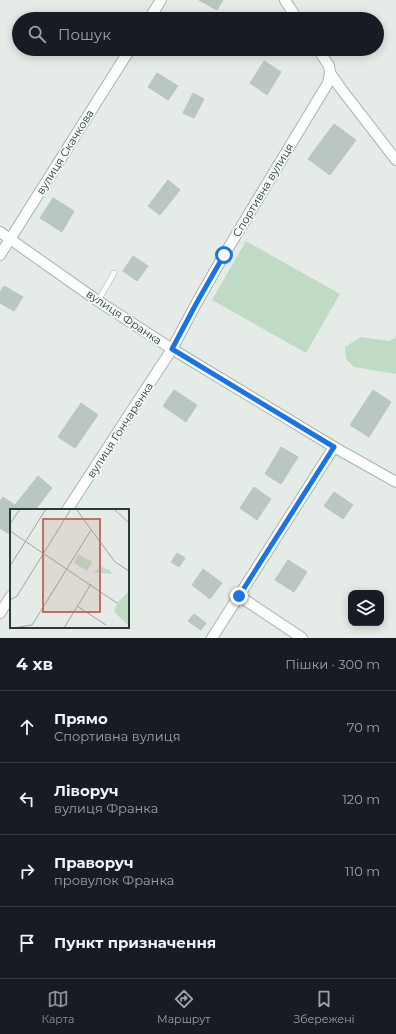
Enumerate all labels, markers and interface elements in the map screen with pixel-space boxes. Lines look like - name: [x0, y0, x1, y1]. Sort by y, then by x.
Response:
- search box: [12, 12, 384, 56]
- icon: search: [26, 23, 48, 45]
- text: Пошук: [58, 25, 111, 44]
- street label: вулиця Скачкова: [33, 107, 97, 197]
- street label: Спортивна вулиця: [229, 141, 297, 239]
- route start: [215, 246, 233, 264]
- street label: вулиця Франка: [83, 287, 165, 347]
- street label: вулиця Гончаренка: [84, 380, 156, 480]
- inset map: [10, 509, 129, 628]
- route end: [230, 587, 248, 605]
- map controls: [348, 590, 384, 626]
- button: layers: [348, 590, 384, 626]
- text: 4 хв: [16, 654, 53, 674]
- text: Пішки · 300 m: [285, 656, 380, 672]
- text: Прямо: [54, 709, 108, 728]
- icon: ahead: [16, 716, 38, 738]
- text: 70 m: [347, 719, 380, 735]
- text: Спортивна вулиця: [54, 728, 181, 744]
- text: Ліворуч: [54, 781, 119, 800]
- icon: left: [16, 788, 38, 810]
- text: 120 m: [342, 791, 380, 807]
- text: вулиця Франка: [54, 800, 158, 816]
- text: Праворуч: [54, 853, 134, 872]
- icon: right: [16, 860, 38, 882]
- text: 110 m: [345, 863, 380, 879]
- text: провулок Франка: [54, 872, 174, 888]
- icon: arrive: [16, 932, 38, 954]
- text: Пункт призначення: [54, 933, 216, 952]
- tab: Карта: [41, 988, 74, 1026]
- tab: Маршрут: [157, 988, 211, 1026]
- tab: Збережені: [293, 988, 355, 1026]

